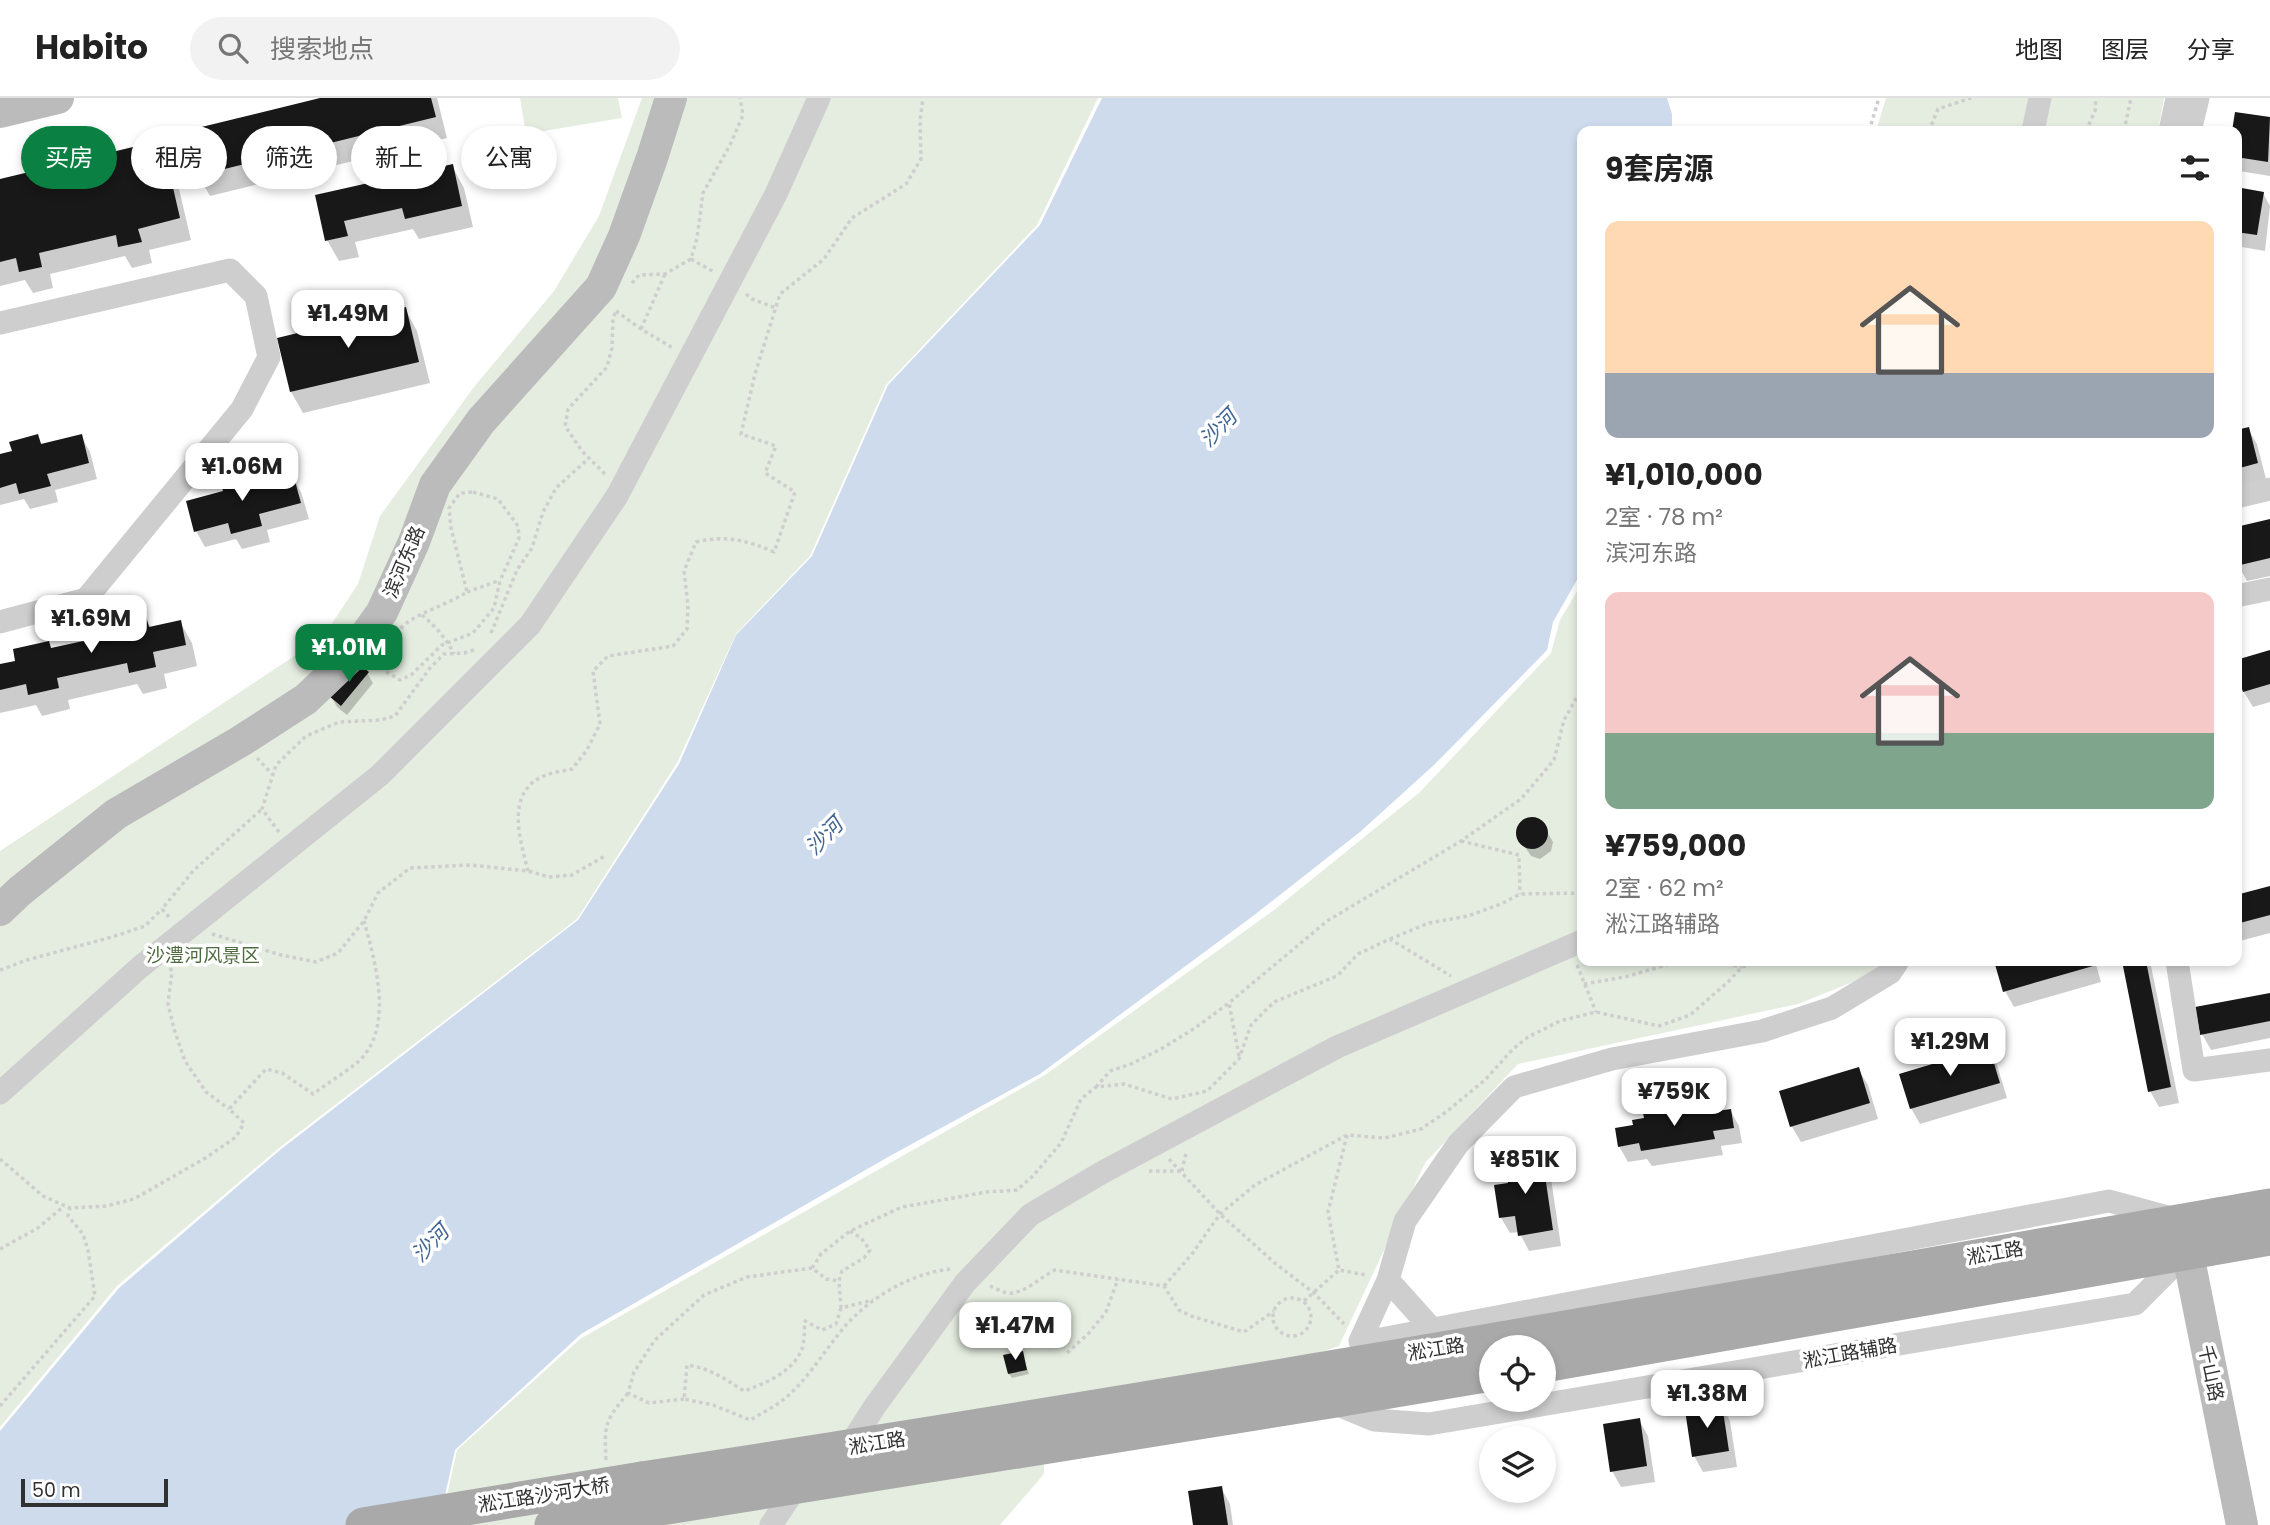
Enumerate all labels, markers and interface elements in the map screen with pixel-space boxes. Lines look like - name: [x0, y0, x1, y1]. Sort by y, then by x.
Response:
- search box: [190, 17, 680, 80]
- text: Habito: [35, 24, 148, 71]
- icon: search: [214, 29, 252, 67]
- text: 搜索地点: [270, 31, 374, 67]
- text: 地图: [2015, 33, 2063, 66]
- text: 图层: [2101, 33, 2149, 66]
- text: 分享: [2187, 33, 2235, 66]
- chip: 买房: [21, 126, 117, 189]
- chip: 租房: [131, 126, 227, 189]
- chip: 筛选: [241, 126, 337, 189]
- chip: 新上: [351, 126, 447, 189]
- chip: 公寓: [461, 126, 557, 189]
- text: 9套房源: [1605, 147, 1713, 190]
- icon: filters: [2176, 149, 2214, 187]
- icon: home: [1847, 267, 1973, 393]
- pin: ¥1.49M: [291, 290, 405, 350]
- text: ¥1.49M: [307, 297, 389, 329]
- water label: 沙河: [1193, 400, 1246, 453]
- pin: ¥1.06M: [185, 444, 299, 503]
- text: ¥1.06M: [201, 450, 283, 482]
- text: ¥1,010,000: [1605, 453, 1763, 496]
- text: 2室 · 78 m²: [1605, 501, 1723, 533]
- street label: 滨河东路: [377, 522, 431, 602]
- text: 滨河东路: [1605, 537, 1697, 569]
- pin: ¥1.69M: [34, 596, 148, 655]
- text: ¥1.69M: [51, 602, 131, 634]
- pin: ¥1.01M: [292, 624, 406, 684]
- text: ¥1.01M: [311, 631, 387, 663]
- icon: home: [1847, 638, 1973, 764]
- water label: 沙河: [799, 808, 852, 861]
- text: ¥759,000: [1605, 824, 1746, 867]
- text: 2室 · 62 m²: [1605, 872, 1724, 904]
- text: 淞江路辅路: [1605, 908, 1720, 940]
- park label: 沙澧河风景区: [146, 942, 260, 969]
- pin: ¥1.29M: [1893, 1018, 2007, 1078]
- text: ¥1.29M: [1911, 1025, 1989, 1057]
- pin: ¥759K: [1625, 1068, 1723, 1128]
- text: ¥759K: [1638, 1075, 1710, 1107]
- pin: ¥851K: [1476, 1136, 1574, 1196]
- text: ¥851K: [1490, 1143, 1560, 1175]
- water label: 沙河: [405, 1215, 458, 1268]
- street label: 淞江路: [1965, 1235, 2025, 1271]
- pin: ¥1.47M: [958, 1302, 1072, 1362]
- text: ¥1.47M: [975, 1309, 1055, 1341]
- street label: 淞江路: [1406, 1331, 1466, 1367]
- street label: 淞江路辅路: [1801, 1331, 1899, 1375]
- map controls: [1479, 1335, 1556, 1503]
- button: locate: [1479, 1335, 1556, 1412]
- street label: 千山路: [2192, 1342, 2230, 1404]
- pin: ¥1.38M: [1650, 1370, 1764, 1430]
- text: ¥1.38M: [1667, 1377, 1747, 1409]
- street label: 淞江路: [847, 1425, 907, 1461]
- button: layers: [1479, 1426, 1556, 1503]
- street label: 淞江路沙河大桥: [476, 1471, 612, 1519]
- scale bar: [21, 1476, 168, 1508]
- text: 50 m: [32, 1477, 81, 1504]

